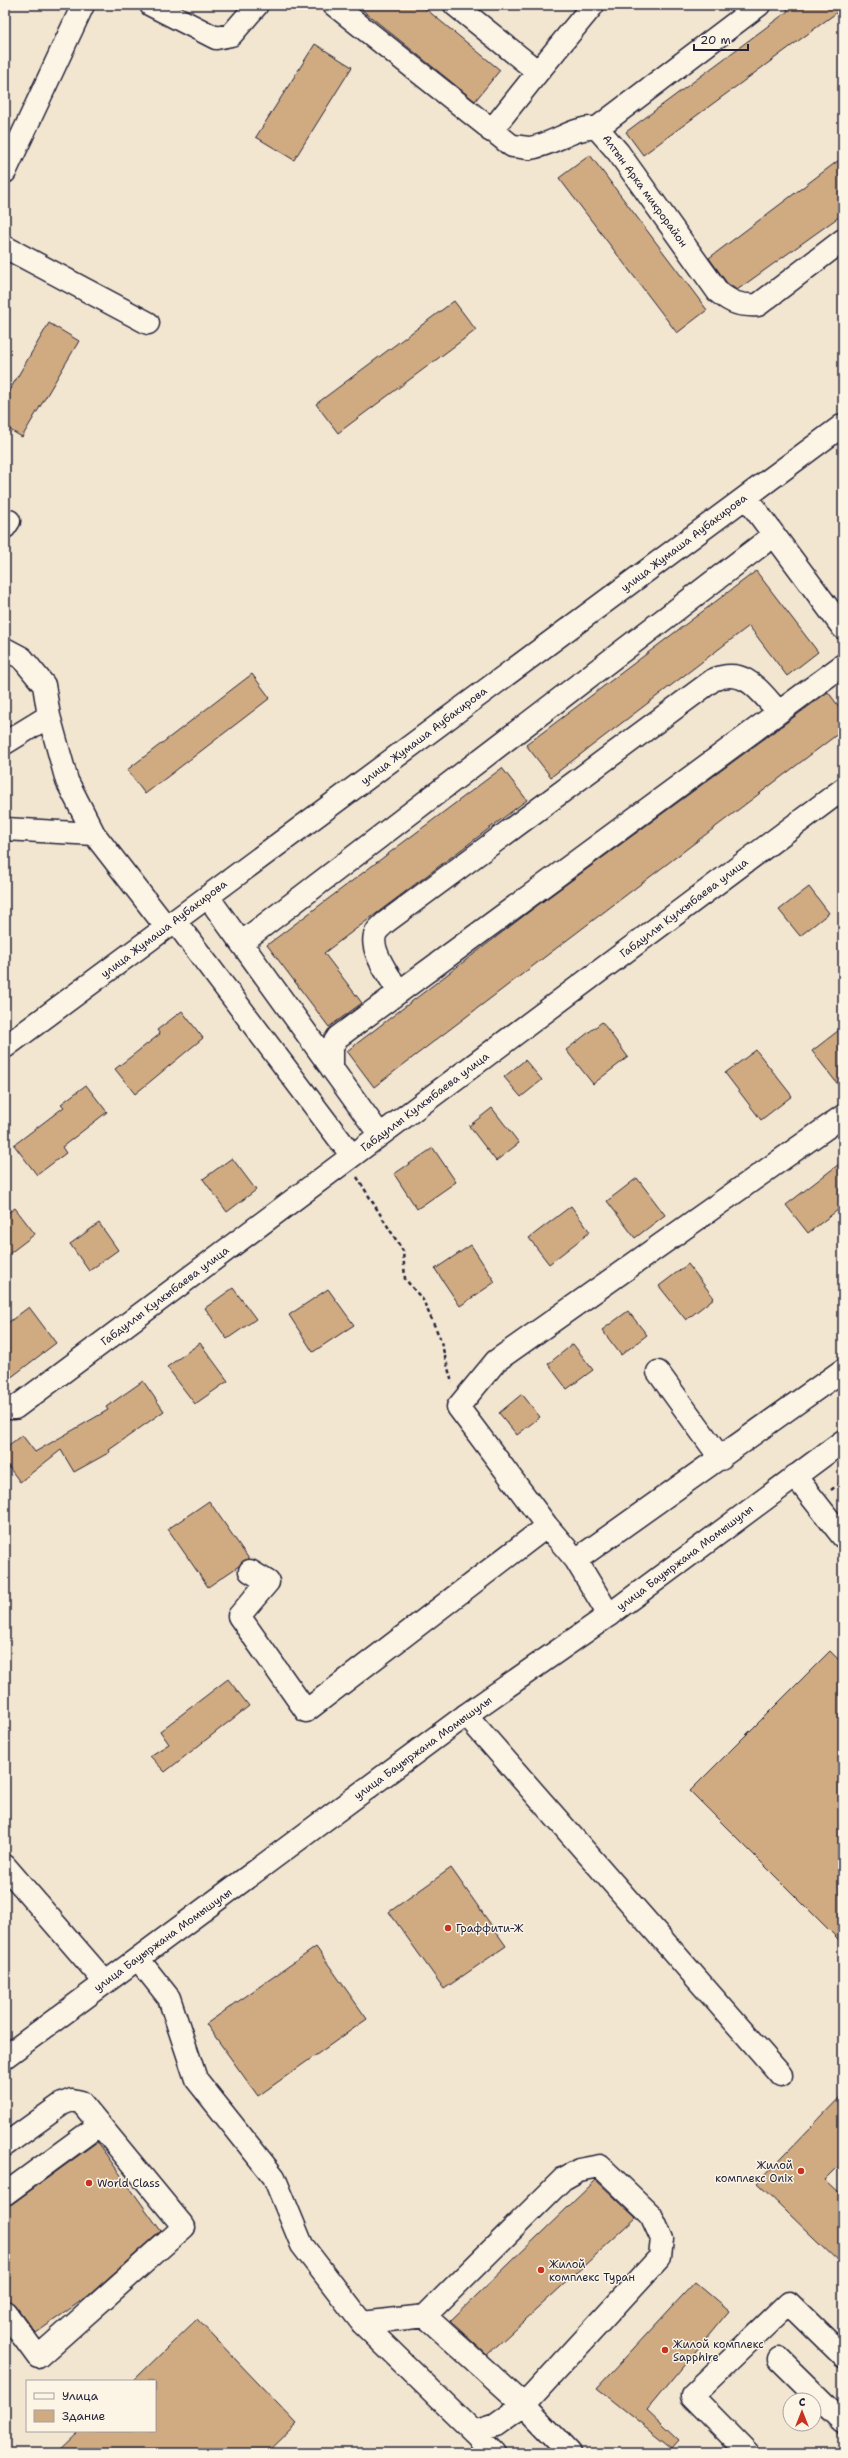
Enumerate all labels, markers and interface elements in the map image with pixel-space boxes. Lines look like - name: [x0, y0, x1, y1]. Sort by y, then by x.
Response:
- scale bar: [694, 26, 748, 52]
- text: 20 m: [700, 32, 731, 48]
- street label: Алтын Арка микрорайон: [599, 132, 691, 250]
- street label: улица Жумаша Аубакирова: [618, 490, 750, 595]
- street label: улица Жумаша Аубакирова: [358, 683, 490, 788]
- street label: Габдуллы Кулкыбаева улица: [617, 855, 751, 961]
- street label: улица Жумаша Аубакирова: [98, 876, 230, 981]
- street label: Габдуллы Кулкыбаева улица: [358, 1049, 492, 1155]
- street label: Габдуллы Кулкыбаева улица: [98, 1243, 232, 1349]
- street label: улица Бауыржана Момышулы: [614, 1502, 756, 1614]
- street label: улица Бауыржана Момышулы: [351, 1693, 495, 1803]
- street label: улица Бауыржана Момышулы: [91, 1885, 235, 1995]
- place label: Граффити-Ж: [456, 1921, 524, 1936]
- marker: Граффити-Ж: [443, 1923, 453, 1933]
- place label: Жилой комплекс Onix: [715, 2158, 793, 2186]
- marker: Жилой комплекс Onix: [796, 2166, 806, 2176]
- place label: World Class: [97, 2176, 160, 2191]
- marker: World Class: [84, 2178, 94, 2188]
- place label: Жилой комплекс Туран: [549, 2257, 635, 2285]
- marker: Жилой комплекс Туран: [536, 2265, 546, 2275]
- place label: Жилой комплекс Sapphire: [673, 2337, 764, 2365]
- marker: Жилой комплекс Sapphire: [660, 2345, 670, 2355]
- legend: [26, 2380, 156, 2432]
- text: Улица: [62, 2388, 99, 2404]
- north arrow: [782, 2392, 822, 2432]
- text: С: [799, 2395, 806, 2410]
- text: Здание: [62, 2408, 106, 2424]

